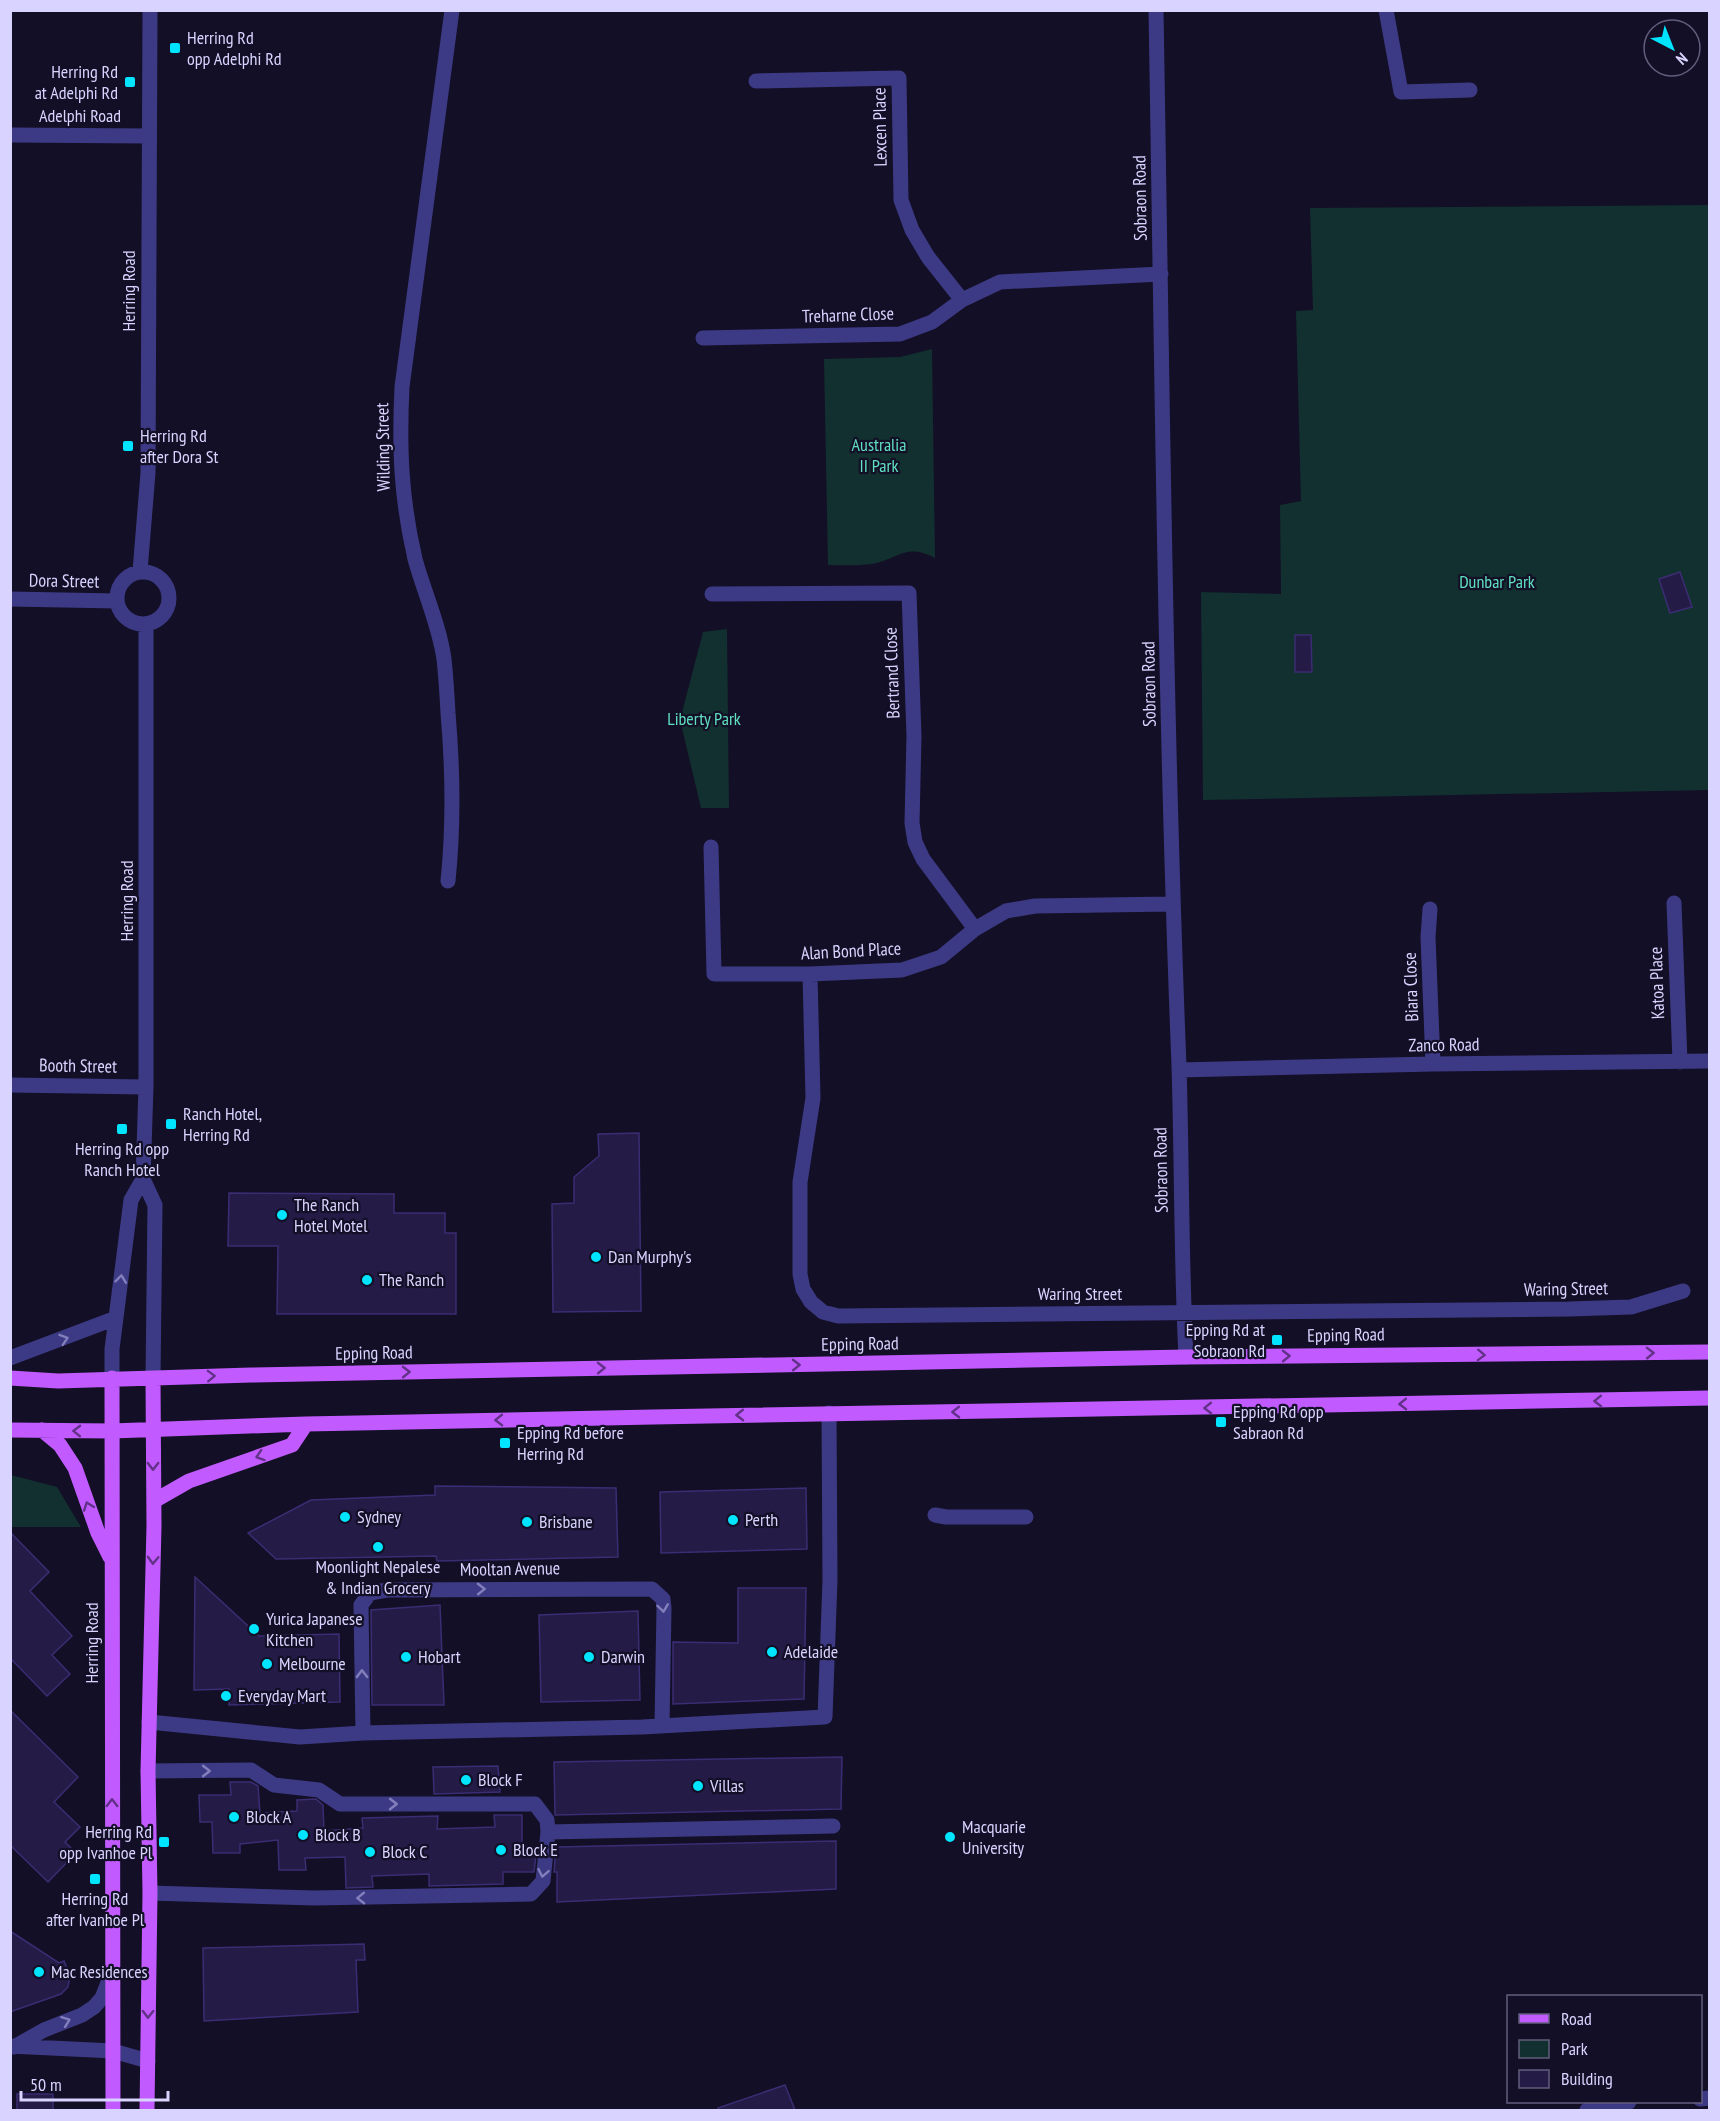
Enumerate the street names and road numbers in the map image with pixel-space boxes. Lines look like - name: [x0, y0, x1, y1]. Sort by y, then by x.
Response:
- street label: Lexcen Place: [867, 87, 892, 167]
- street label: Adelphi Road: [39, 104, 121, 127]
- street label: Sobraon Road: [1127, 155, 1152, 241]
- street label: Herring Road: [117, 250, 140, 332]
- street label: Treharne Close: [802, 301, 894, 328]
- street label: Wilding Street: [370, 402, 395, 492]
- street label: Dora Street: [29, 568, 99, 593]
- street label: Bertrand Close: [878, 627, 905, 719]
- street label: Sobraon Road: [1136, 641, 1161, 727]
- street label: Herring Road: [115, 860, 138, 942]
- street label: Alan Bond Place: [800, 936, 902, 965]
- street label: Katoa Place: [1644, 946, 1669, 1020]
- street label: Biara Close: [1398, 952, 1423, 1022]
- street label: Zanco Road: [1408, 1032, 1480, 1057]
- street label: Booth Street: [39, 1053, 117, 1078]
- street label: Sobraon Road: [1148, 1127, 1173, 1213]
- street label: Waring Street: [1524, 1276, 1608, 1301]
- street label: Waring Street: [1038, 1282, 1122, 1305]
- street label: Epping Road: [1307, 1322, 1385, 1347]
- street label: Epping Road: [821, 1331, 899, 1356]
- street label: Epping Road: [335, 1340, 413, 1365]
- street label: Mooltan Avenue: [460, 1556, 560, 1581]
- street label: Herring Road: [80, 1602, 103, 1684]

